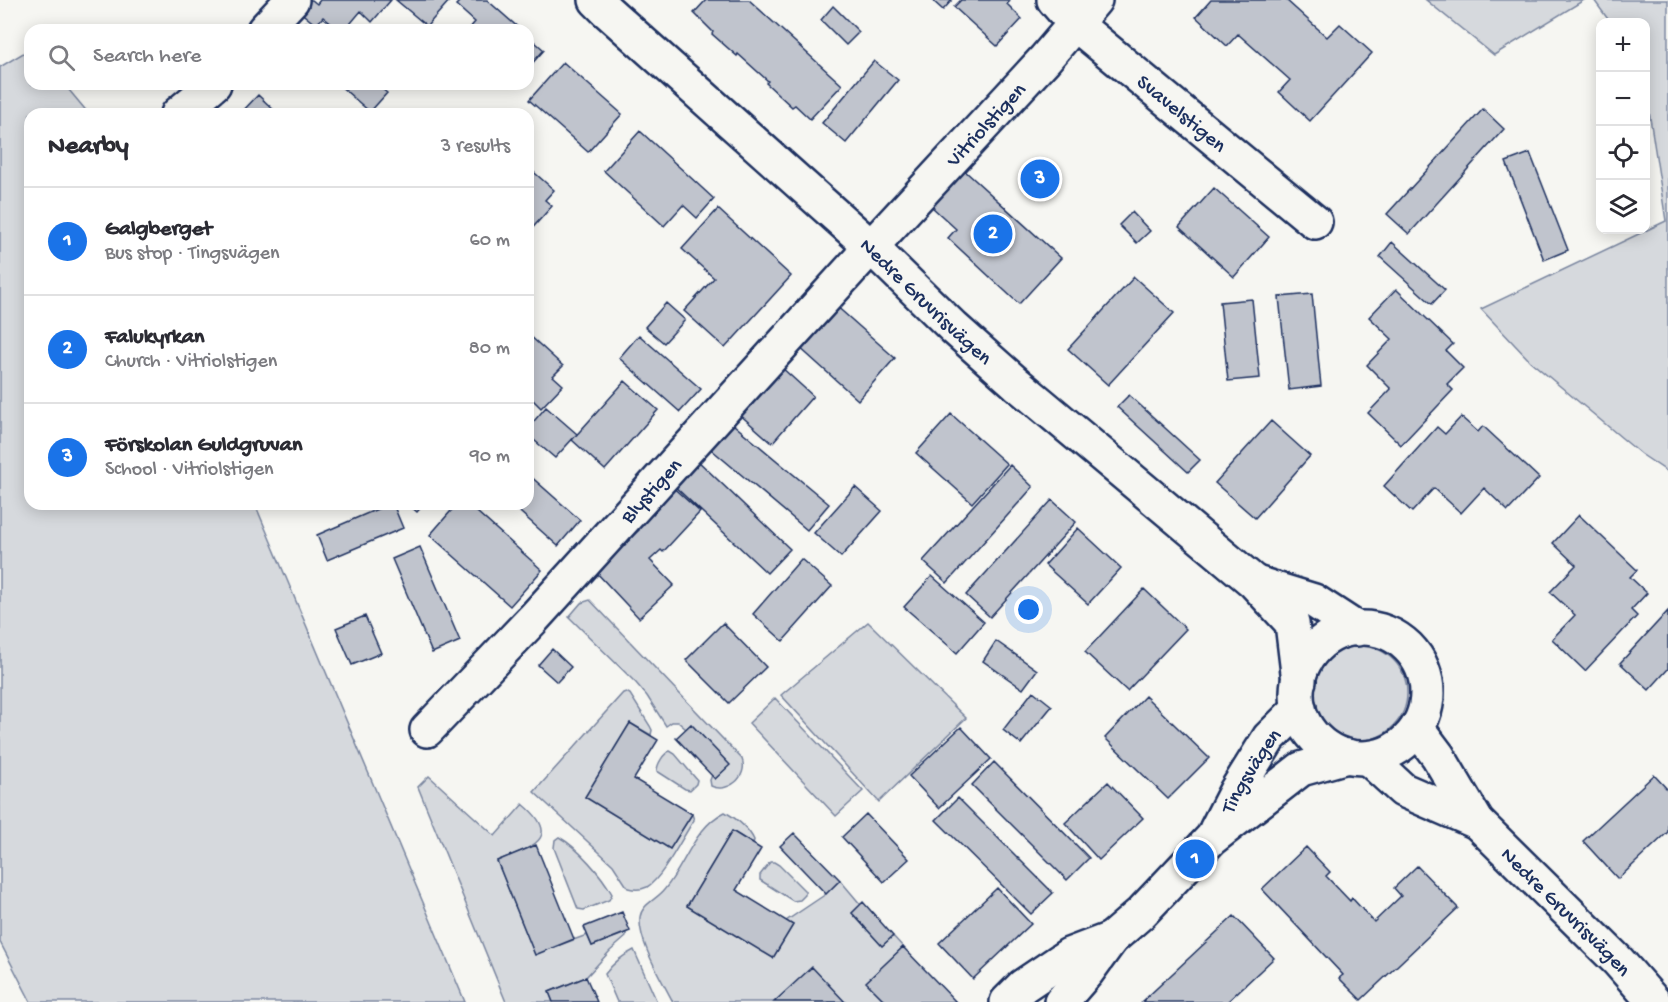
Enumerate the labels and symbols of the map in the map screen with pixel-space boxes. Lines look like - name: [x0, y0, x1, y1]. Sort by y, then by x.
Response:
- street label: Svavelstigen: [1130, 71, 1230, 160]
- street label: Vitriolstigen: [942, 79, 1033, 174]
- pin: 3: [1020, 156, 1060, 201]
- pin: 2: [974, 212, 1012, 256]
- street label: Nedre Gruvrisvägen: [853, 234, 996, 372]
- street label: Blystigen: [616, 454, 689, 531]
- your location: [1014, 595, 1043, 624]
- street label: Tingsvägen: [1217, 724, 1288, 820]
- pin: 1: [1176, 836, 1214, 882]
- street label: Nedre Gruvrisvägen: [1494, 843, 1635, 983]

